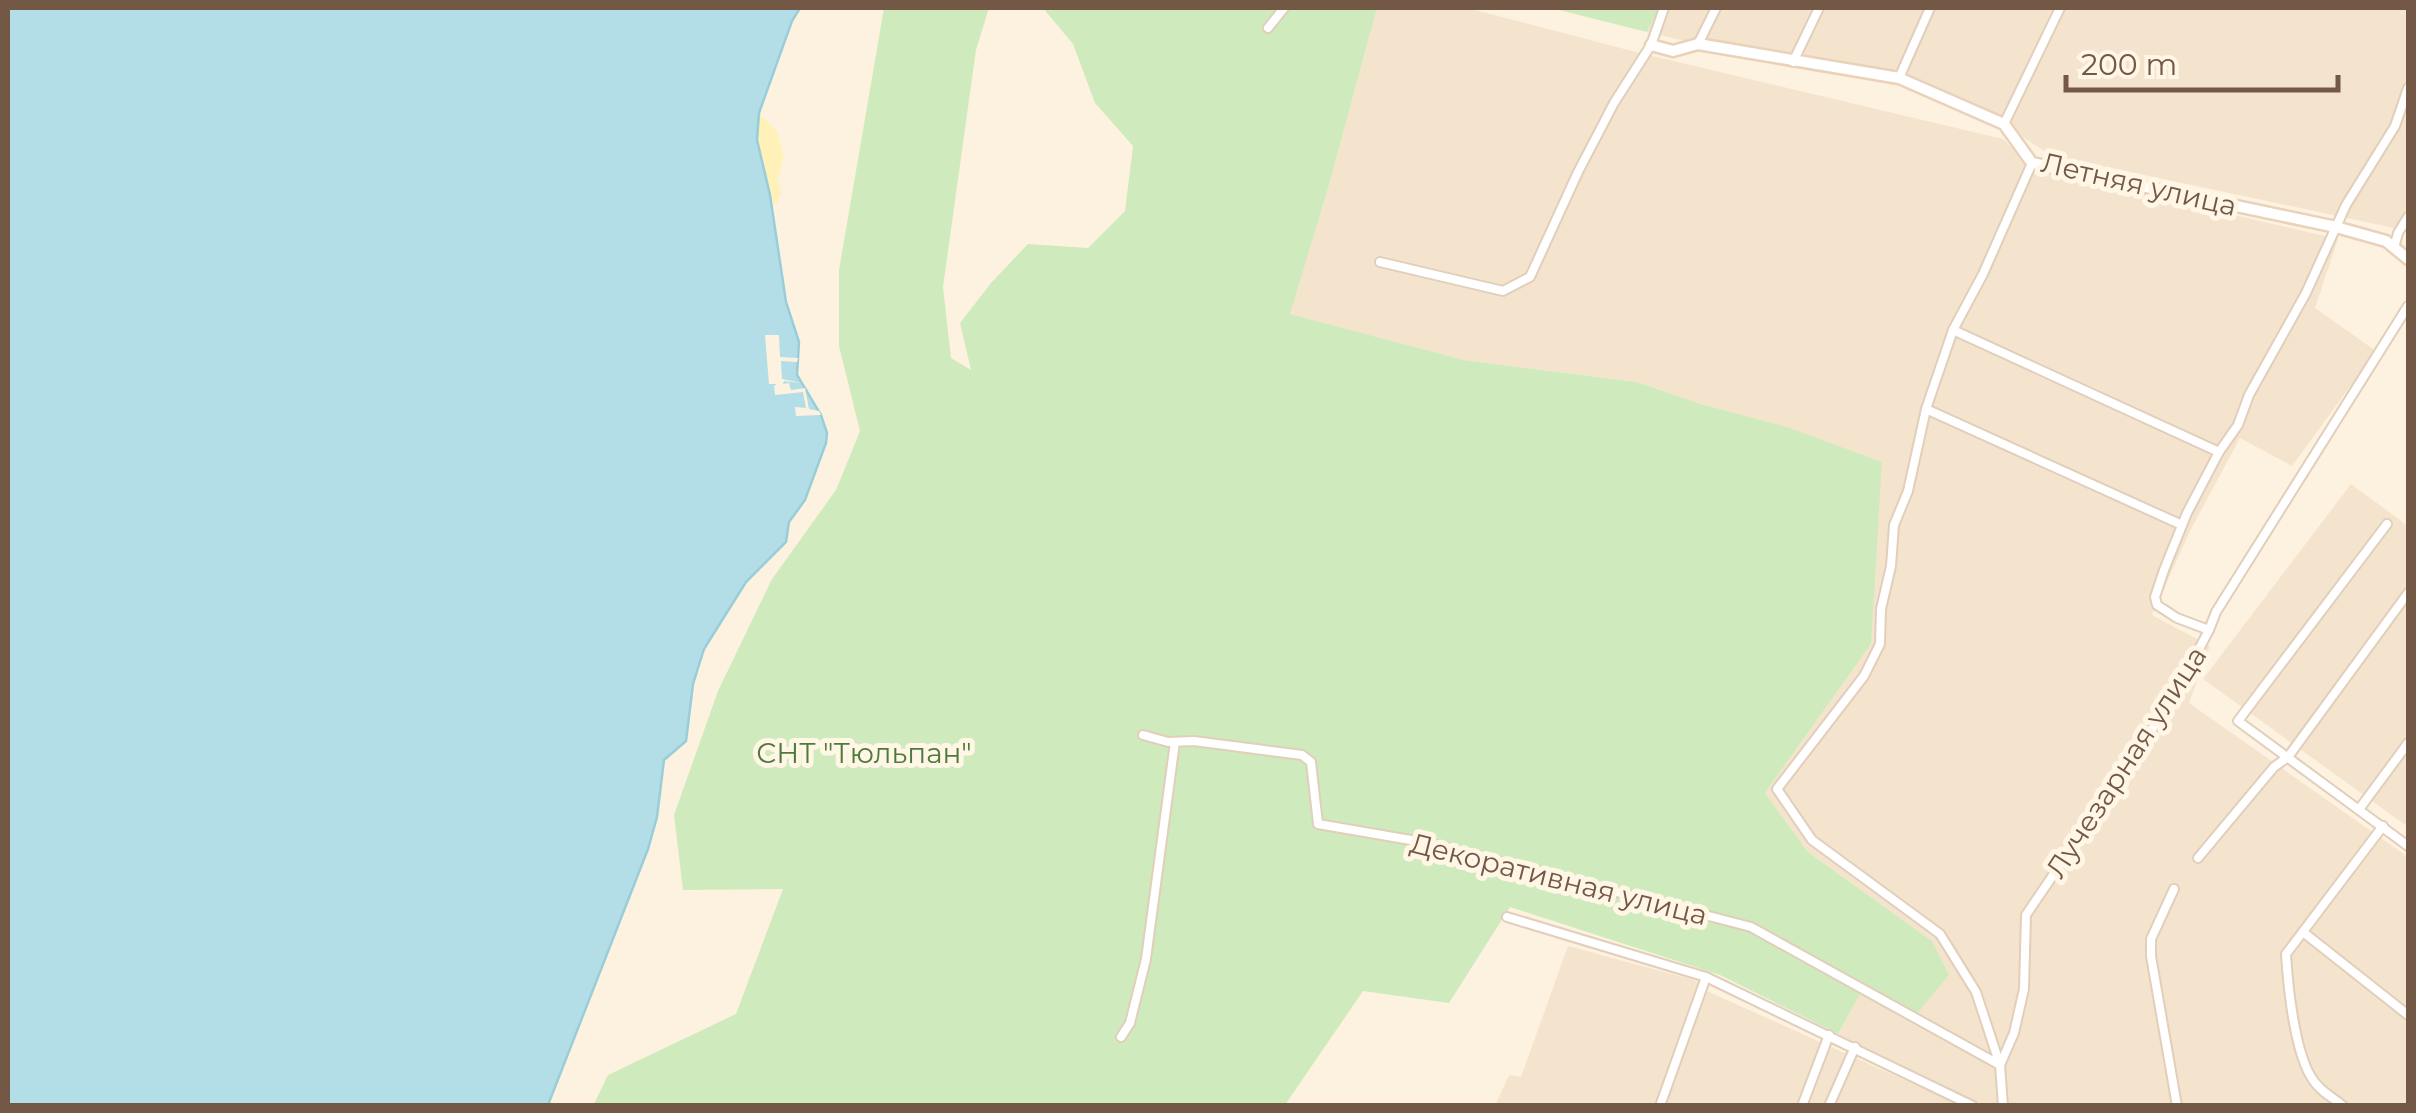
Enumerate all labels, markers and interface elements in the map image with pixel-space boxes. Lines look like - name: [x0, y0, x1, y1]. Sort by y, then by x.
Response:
- scale bar: [2066, 30, 2338, 92]
- text: 200 m: [2081, 46, 2177, 83]
- street label: Летняя улица: [2038, 145, 2240, 223]
- street label: Лучезарная улица: [2038, 640, 2214, 884]
- park label: СНТ "Тюльпан": [756, 736, 972, 770]
- street label: Декоративная улица: [1407, 826, 1711, 932]

